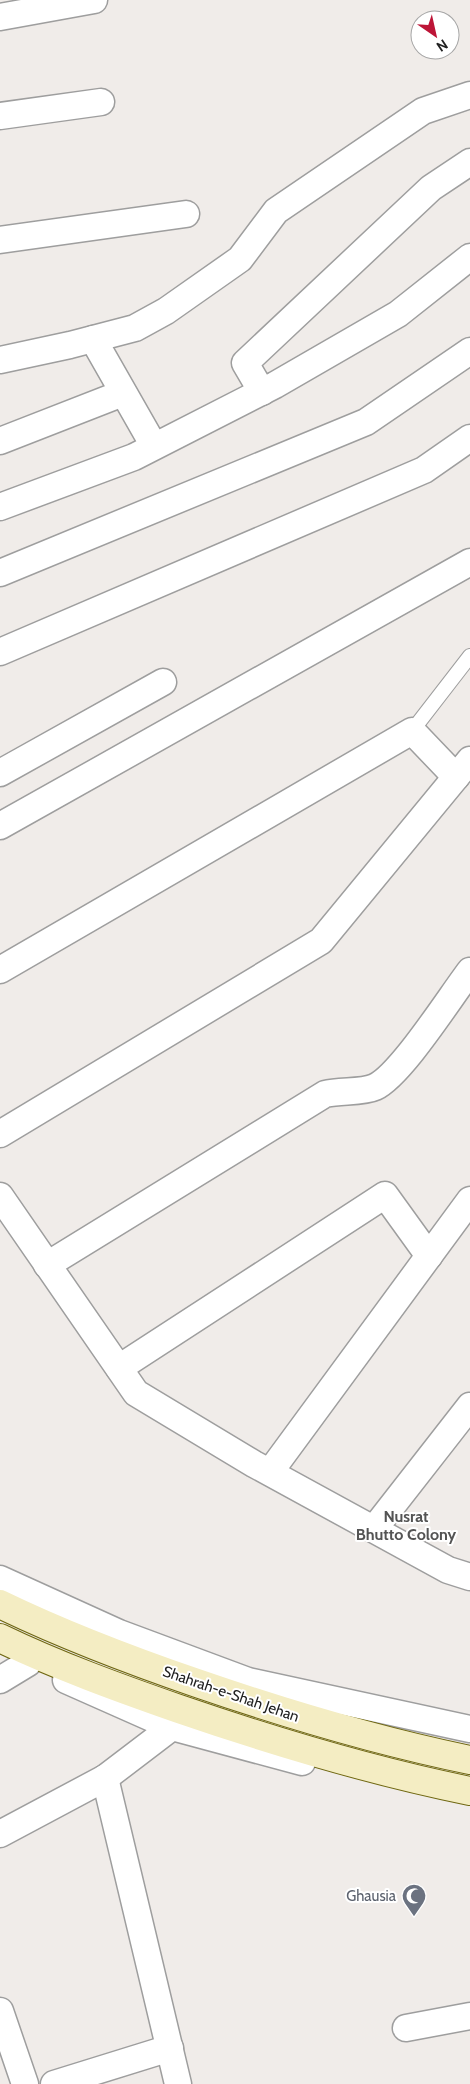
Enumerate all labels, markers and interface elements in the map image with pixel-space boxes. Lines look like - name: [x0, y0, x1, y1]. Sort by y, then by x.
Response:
- north arrow: [410, 10, 460, 60]
- text: N: [433, 36, 451, 56]
- district label: Nusrat Bhutto Colony: [356, 1507, 457, 1544]
- street label: Shahrah-e-Shah Jehan: [161, 1662, 301, 1726]
- mosque icon: Ghausia: [401, 1883, 427, 1917]
- place label: Ghausia: [346, 1887, 397, 1905]

